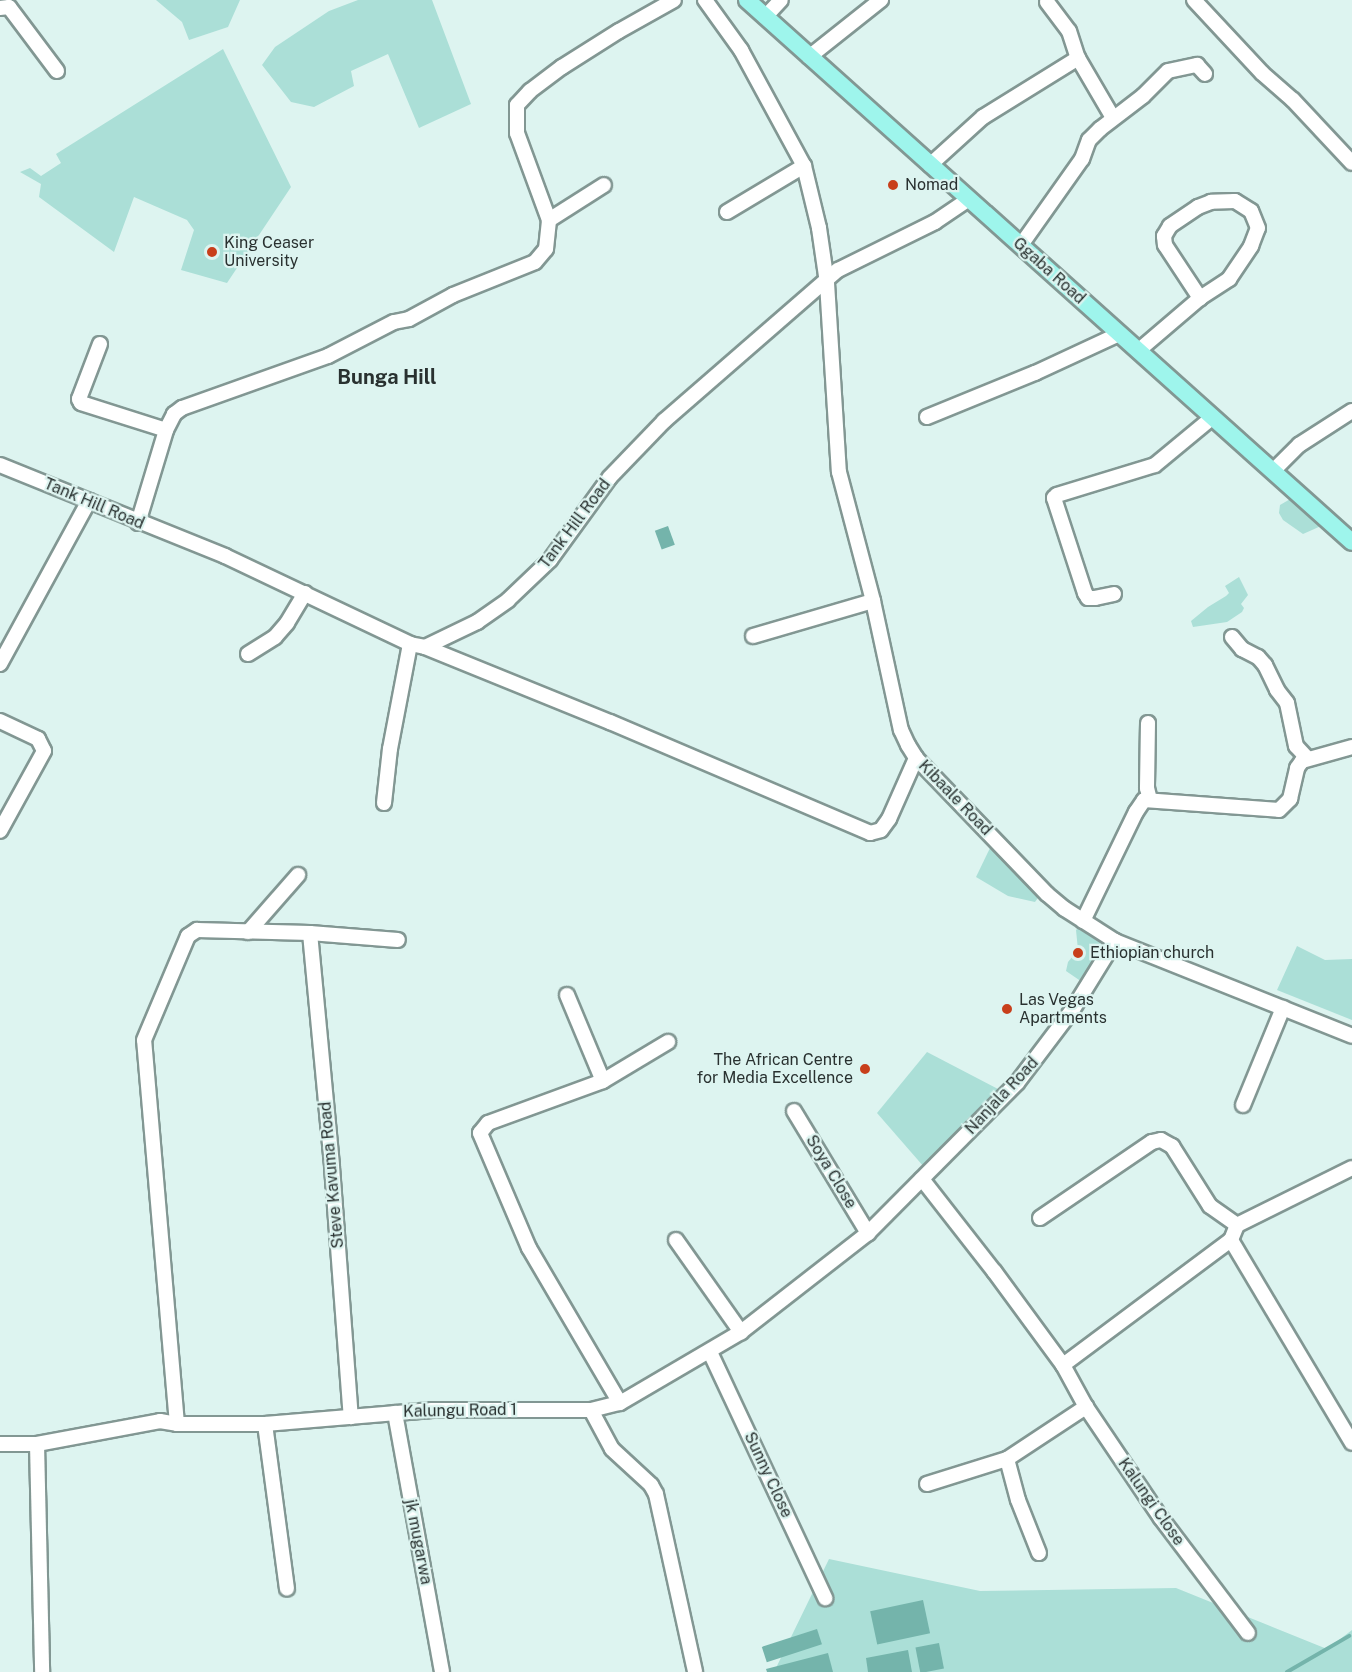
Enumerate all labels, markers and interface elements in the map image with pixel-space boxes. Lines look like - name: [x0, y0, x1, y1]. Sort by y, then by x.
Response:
- place label: Nomad: [905, 175, 958, 195]
- marker: Nomad: [886, 178, 900, 192]
- place label: King Ceaser University: [224, 233, 314, 271]
- street label: Ggaba Road: [1009, 234, 1089, 308]
- marker: King Ceaser University: [205, 245, 219, 259]
- district label: Bunga Hill: [337, 365, 437, 389]
- street label: Tank Hill Road: [41, 474, 147, 534]
- street label: Tank Hill Road: [535, 475, 615, 573]
- street label: Kibaale Road: [914, 756, 996, 840]
- place label: Ethiopian church: [1090, 943, 1215, 963]
- marker: Ethiopian church: [1071, 946, 1085, 960]
- place label: Las Vegas Apartments: [1019, 990, 1107, 1028]
- marker: Las Vegas Apartments: [1000, 1002, 1014, 1016]
- place label: The African Centre for Media Excellence: [697, 1050, 853, 1088]
- street label: Nanjala Road: [961, 1053, 1043, 1139]
- marker: The African Centre for Media Excellence: [858, 1062, 872, 1076]
- street label: Steve Kavuma Road: [316, 1101, 348, 1249]
- street label: Soya Close: [802, 1132, 860, 1212]
- street label: Kalungu Road 1: [403, 1400, 517, 1422]
- street label: Sunny Close: [740, 1429, 796, 1521]
- street label: Kalungi Close: [1114, 1455, 1188, 1549]
- street label: jk mugarwa: [400, 1498, 436, 1586]

